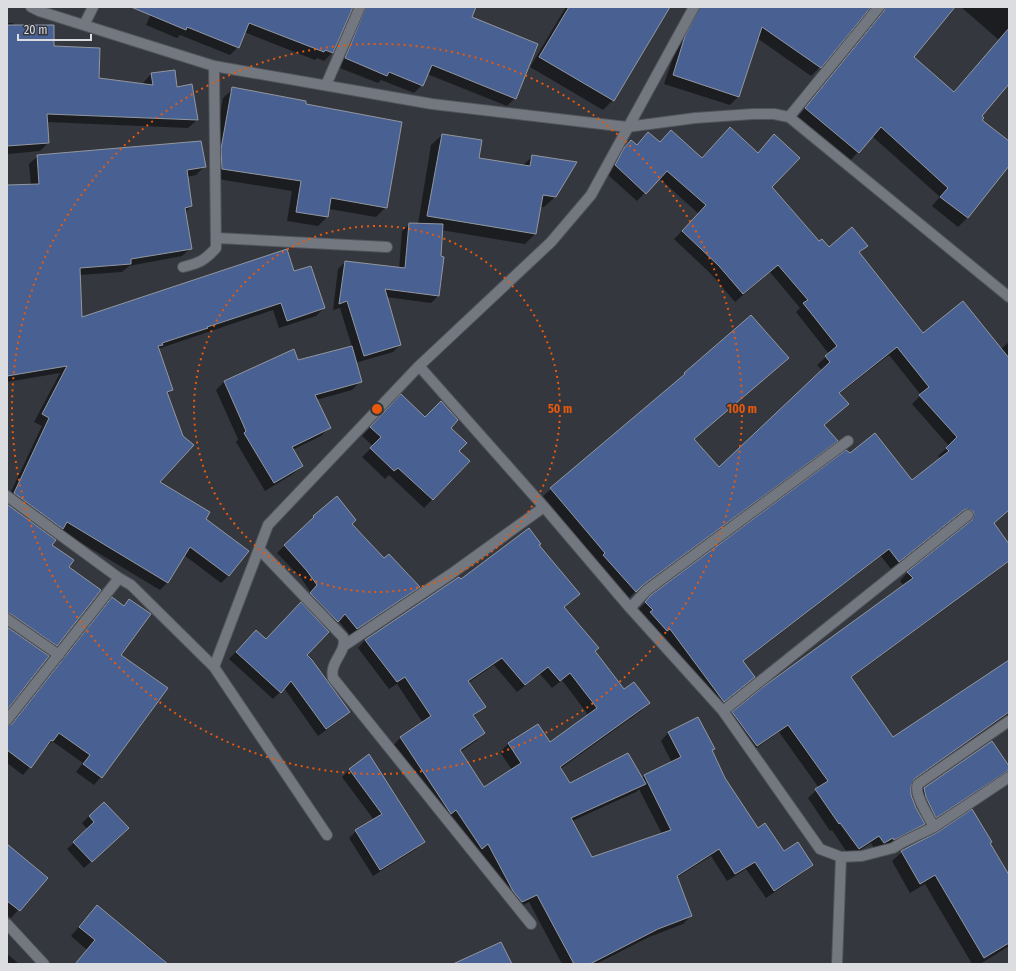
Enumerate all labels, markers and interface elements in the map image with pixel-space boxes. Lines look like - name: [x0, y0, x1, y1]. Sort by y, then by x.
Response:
- scale bar: [18, 16, 91, 42]
- text: 20 m: [24, 23, 48, 37]
- centre of rings: [370, 402, 384, 416]
- text: 50 m: [548, 402, 572, 416]
- text: 100 m: [727, 402, 757, 416]

